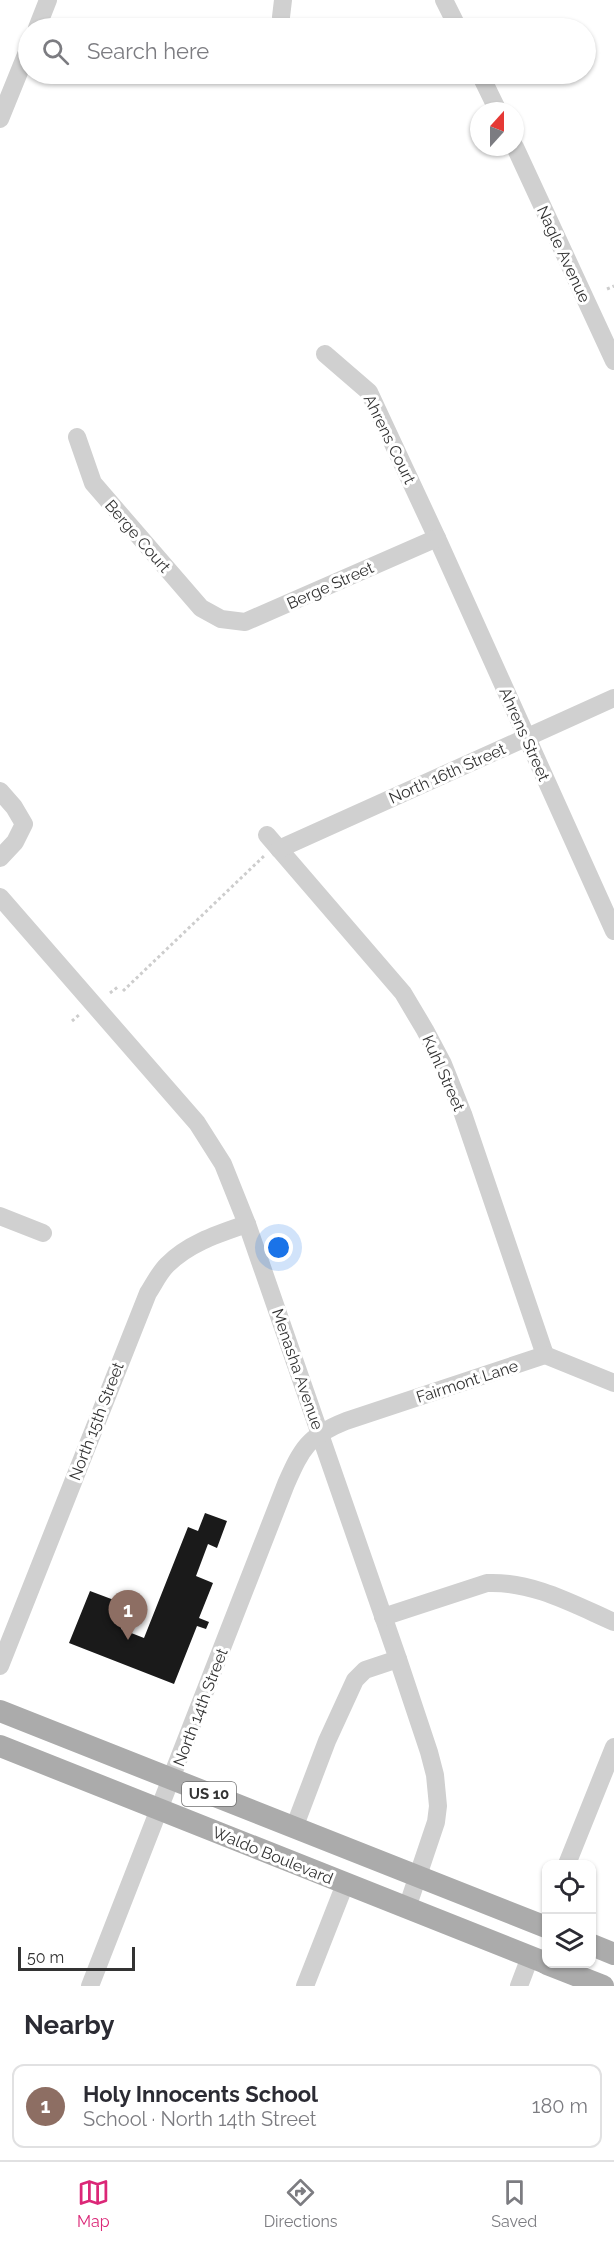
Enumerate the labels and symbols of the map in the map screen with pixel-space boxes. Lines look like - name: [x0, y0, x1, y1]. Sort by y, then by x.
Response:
- north arrow: [470, 102, 524, 156]
- street label: Nagle Avenue: [533, 203, 594, 306]
- street label: Ahrens Court: [360, 391, 420, 488]
- street label: Berge Court: [101, 496, 175, 577]
- street label: Berge Street: [284, 558, 377, 613]
- street label: Ahrens Street: [495, 684, 554, 785]
- street label: North 16th Street: [386, 739, 509, 808]
- street label: Kuhl Street: [418, 1032, 469, 1115]
- your location: [264, 1233, 293, 1262]
- street label: Menasha Avenue: [268, 1306, 327, 1432]
- street label: Fairmont Lane: [414, 1356, 520, 1407]
- street label: North 15th Street: [65, 1359, 128, 1483]
- pin: 1: [108, 1590, 148, 1640]
- street label: North 14th Street: [169, 1645, 232, 1769]
- road number: US 10: [182, 1782, 236, 1806]
- street label: Waldo Boulevard: [210, 1823, 336, 1888]
- scale bar: [18, 1944, 135, 1972]

